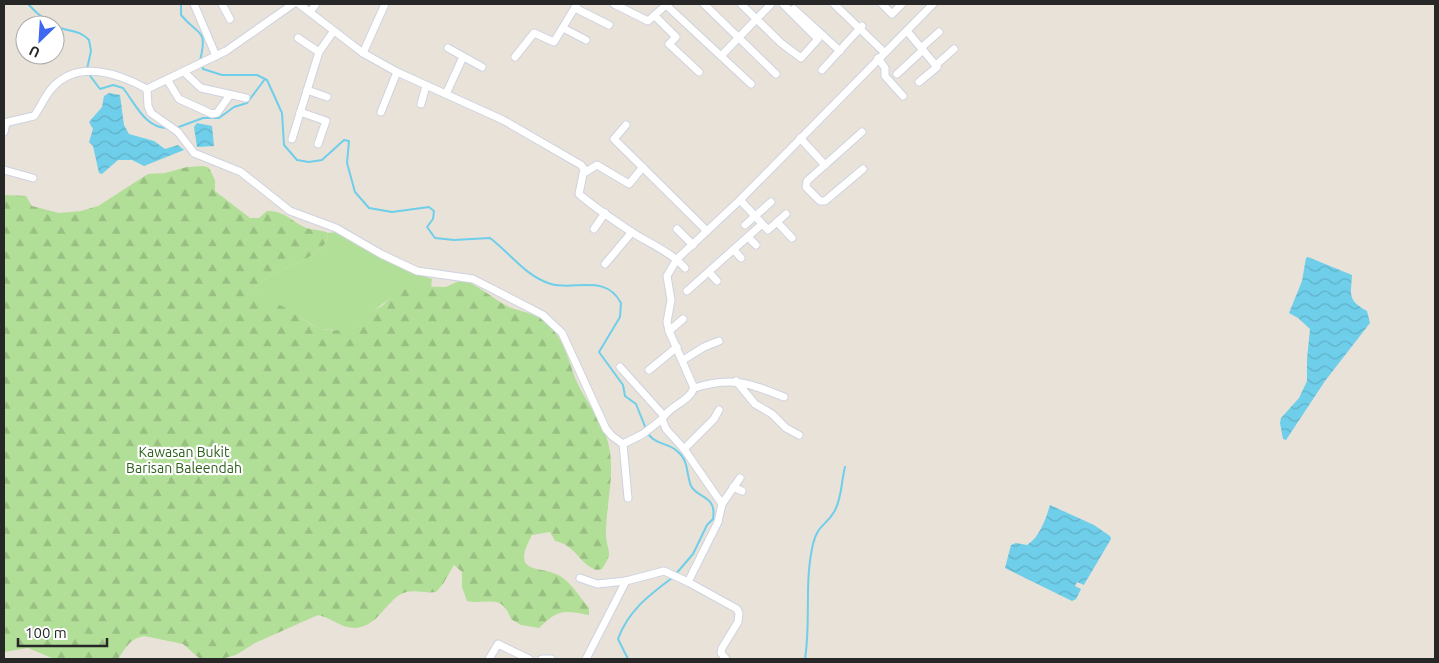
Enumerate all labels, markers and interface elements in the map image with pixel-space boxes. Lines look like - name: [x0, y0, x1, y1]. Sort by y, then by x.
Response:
- north arrow: [15, 15, 65, 65]
- text: U: [27, 42, 42, 61]
- park label: Kawasan Bukit Barisan Baleendah: [126, 444, 242, 476]
- scale bar: [18, 616, 106, 648]
- text: 100 m: [25, 624, 67, 641]

